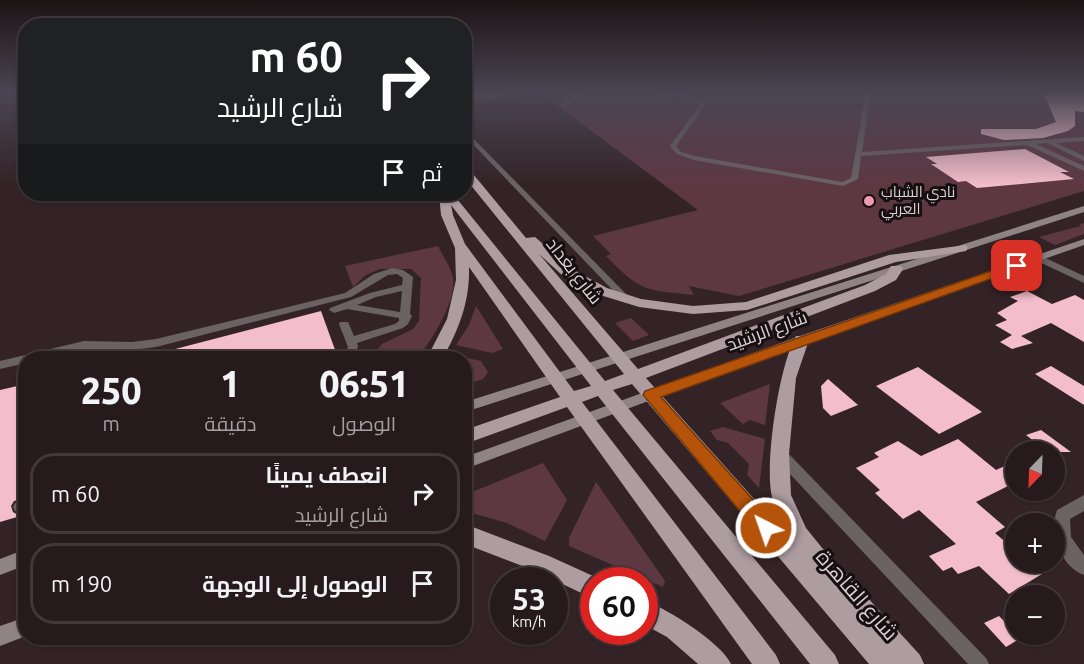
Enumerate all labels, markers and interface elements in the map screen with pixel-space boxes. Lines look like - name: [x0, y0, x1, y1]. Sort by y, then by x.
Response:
- text: 60 m: [249, 33, 343, 80]
- icon: right: [364, 42, 442, 120]
- text: شارع الرشيد: [217, 92, 343, 122]
- icon: arrive: [377, 156, 410, 189]
- text: ثم: [422, 160, 442, 185]
- place label: نادي الشباب العربي: [881, 183, 955, 221]
- marker: نادي الشباب العربي: [862, 194, 876, 208]
- street label: شارع بغداد: [540, 233, 607, 309]
- pin: [991, 240, 1042, 291]
- icon: arrive: [1000, 249, 1033, 282]
- street label: شارع الرشيد: [724, 306, 811, 357]
- text: 1: [220, 363, 241, 404]
- text: 06:51: [319, 363, 409, 404]
- text: 250: [81, 370, 142, 411]
- text: m: [103, 412, 120, 435]
- text: دقيقة: [204, 412, 256, 435]
- text: الوصول: [332, 412, 396, 435]
- north arrow: [1005, 441, 1065, 501]
- map controls: [1005, 441, 1065, 645]
- text: انعطف يمينًا: [266, 462, 388, 487]
- icon: right: [406, 477, 439, 510]
- text: 60 m: [51, 481, 100, 506]
- position arrow: [734, 496, 798, 560]
- text: شارع الرشيد: [295, 503, 388, 526]
- button: +: [1005, 513, 1065, 573]
- street label: شارع القاهرة: [810, 544, 903, 646]
- icon: arrive: [406, 567, 439, 600]
- speed limit sign: 60: [580, 567, 658, 645]
- text: 190 m: [51, 571, 112, 596]
- text: الوصول إلى الوجهة: [202, 571, 388, 596]
- text: 53: [512, 582, 546, 616]
- button: −: [1005, 585, 1065, 645]
- text: km/h: [512, 613, 546, 630]

